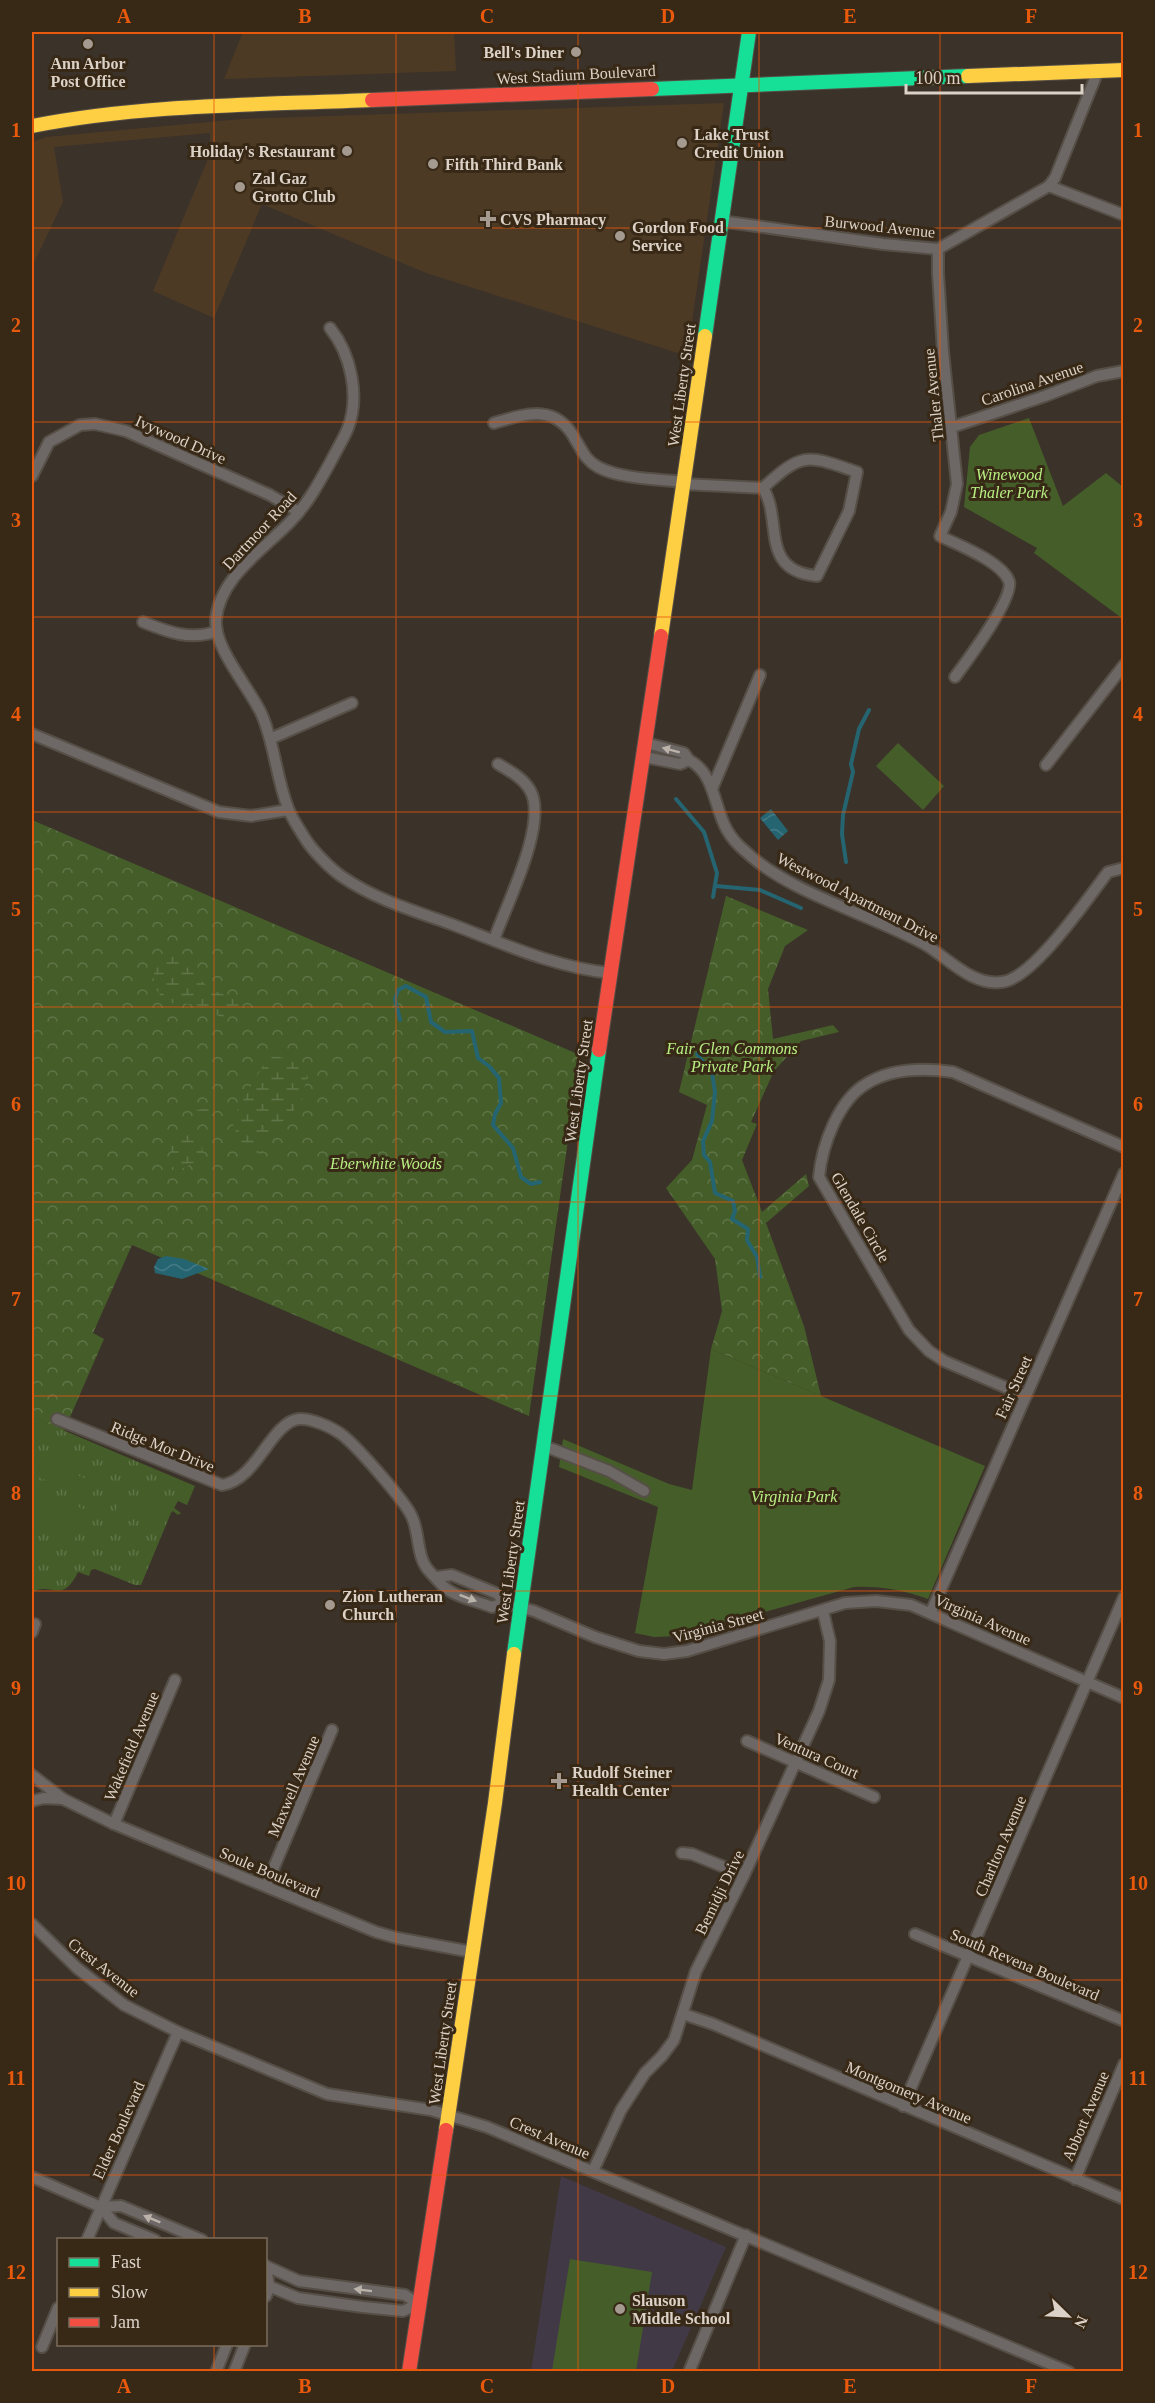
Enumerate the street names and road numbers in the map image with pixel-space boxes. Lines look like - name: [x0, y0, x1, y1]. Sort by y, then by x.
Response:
- street label: West Stadium Boulevard: [496, 62, 656, 87]
- street label: Burwood Avenue: [824, 212, 936, 241]
- street label: West Liberty Street: [664, 322, 700, 448]
- street label: Thaler Avenue: [920, 348, 947, 442]
- street label: Carolina Avenue: [979, 358, 1085, 409]
- street label: Ivywood Drive: [132, 412, 229, 468]
- street label: Dartmoor Road: [219, 488, 300, 573]
- street label: Westwood Apartment Drive: [774, 849, 941, 947]
- street label: West Liberty Street: [561, 1018, 597, 1144]
- street label: Glendale Circle: [828, 1169, 893, 1265]
- street label: Fair Street: [992, 1353, 1035, 1421]
- street label: Ridge Mor Drive: [108, 1418, 217, 1476]
- street label: West Liberty Street: [493, 1499, 529, 1625]
- street label: Virginia Avenue: [932, 1591, 1034, 1649]
- street label: Virginia Street: [671, 1605, 766, 1647]
- street label: Wakefield Avenue: [101, 1689, 162, 1803]
- street label: Ventura Court: [772, 1729, 862, 1782]
- street label: Maxwell Avenue: [264, 1733, 322, 1839]
- street label: Charlton Avenue: [972, 1793, 1029, 1899]
- street label: Soule Boulevard: [217, 1844, 322, 1901]
- street label: Bemidji Drive: [692, 1847, 748, 1938]
- street label: South Revena Boulevard: [948, 1925, 1102, 2004]
- street label: Crest Avenue: [65, 1934, 143, 2000]
- street label: West Liberty Street: [425, 1980, 461, 2106]
- street label: Montgomery Avenue: [843, 2058, 974, 2128]
- street label: Abbott Avenue: [1059, 2069, 1112, 2164]
- street label: Elder Boulevard: [89, 2079, 148, 2182]
- street label: Crest Avenue: [507, 2113, 592, 2162]

